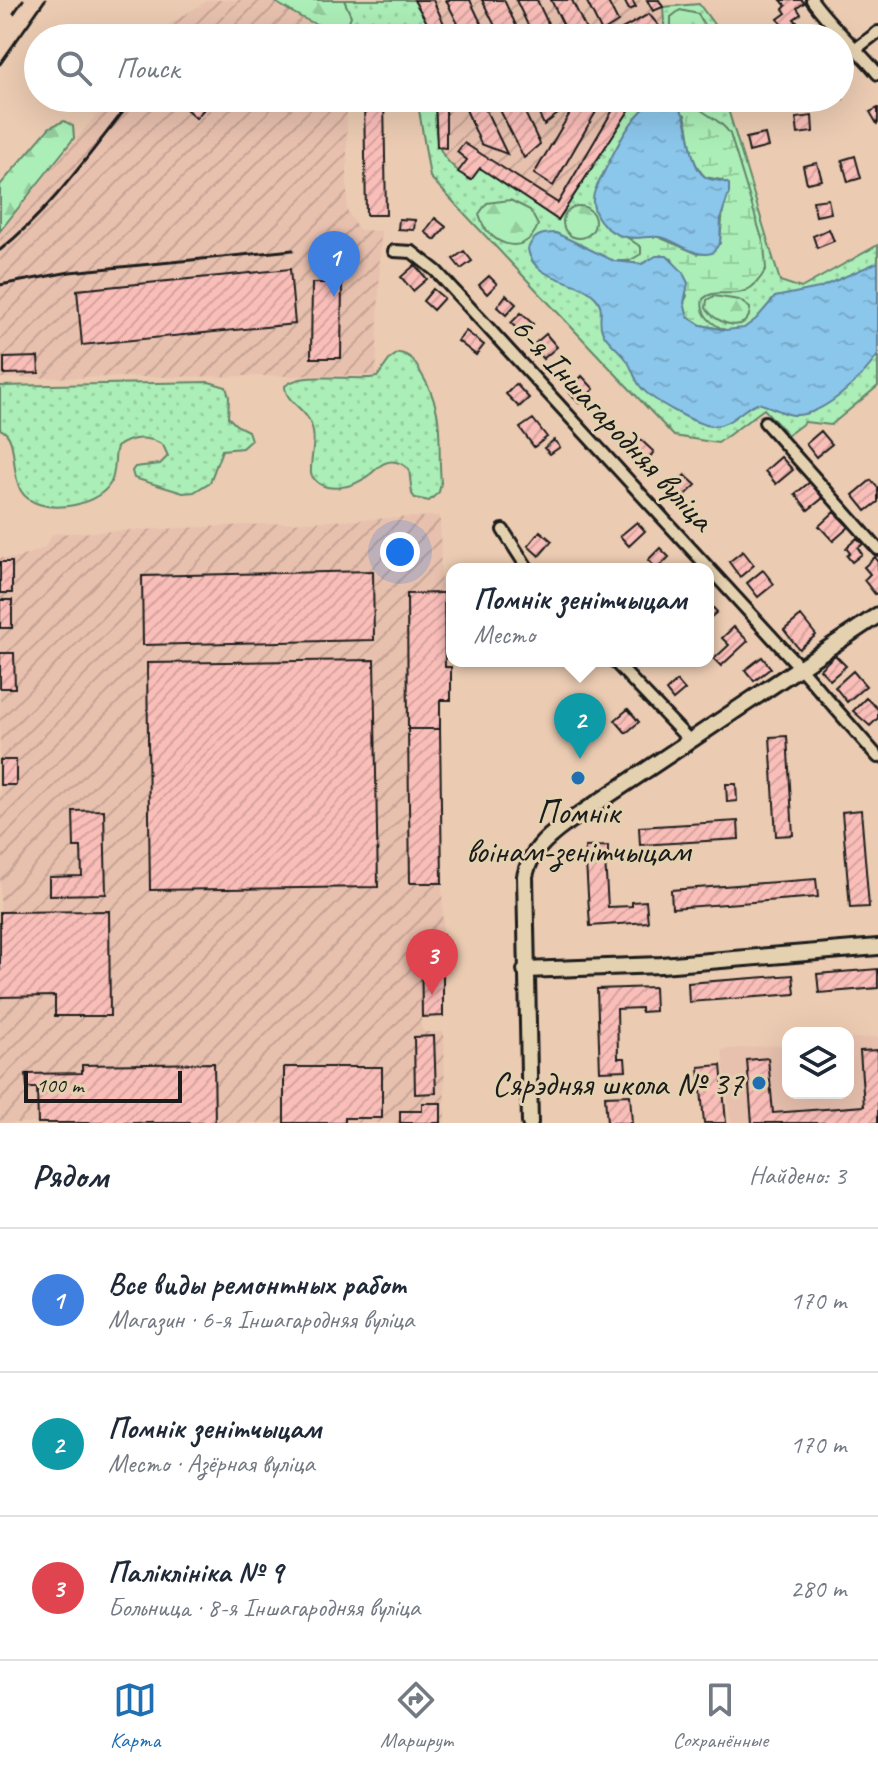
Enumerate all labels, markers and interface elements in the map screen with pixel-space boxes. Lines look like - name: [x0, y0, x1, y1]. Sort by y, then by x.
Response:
- search box: [24, 24, 854, 112]
- icon: search: [52, 46, 96, 90]
- text: Поиск: [116, 49, 179, 87]
- pin: 1: [308, 231, 360, 297]
- street label: 6-я Іншагародняя вуліца: [502, 307, 725, 541]
- your location: [380, 532, 420, 572]
- popup: [446, 563, 714, 667]
- text: Помнік зенітчыцам: [473, 580, 687, 618]
- text: Место: [473, 618, 535, 651]
- pin: 2: [554, 693, 606, 759]
- marker: Помнік воінам-зенітчыцам: [569, 769, 587, 787]
- place label: Помнік воінам-зенітчыцам: [466, 790, 692, 872]
- pin: 3: [406, 929, 458, 995]
- map controls: [782, 1027, 854, 1099]
- button: layers: [782, 1027, 854, 1099]
- place label: Сярэдняя школа № 37: [492, 1062, 745, 1105]
- scale bar: [24, 1067, 182, 1103]
- text: 100 m: [36, 1071, 83, 1099]
- marker: Сярэдняя школа № 37: [750, 1074, 768, 1092]
- text: Рядом: [32, 1154, 108, 1197]
- text: Найдено: 3: [749, 1159, 846, 1192]
- text: Все виды ремонтных работ: [108, 1265, 405, 1303]
- text: 1: [52, 1284, 64, 1317]
- text: 170 m: [790, 1284, 846, 1317]
- text: Магазин · 6-я Іншагародняя вуліца: [108, 1303, 414, 1336]
- text: Помнік зенітчыцам: [108, 1409, 321, 1447]
- text: 2: [52, 1428, 64, 1461]
- text: 170 m: [790, 1428, 846, 1461]
- text: Место · Азёрная вуліца: [108, 1447, 315, 1480]
- text: Паліклініка № 9: [108, 1553, 283, 1591]
- text: 3: [52, 1572, 64, 1605]
- text: 280 m: [790, 1572, 846, 1605]
- text: Больница · 8-я Іншагародняя вуліца: [108, 1591, 420, 1624]
- tab: Карта: [110, 1678, 160, 1754]
- tab: Маршрут: [380, 1678, 453, 1754]
- tab: Сохранённые: [673, 1678, 768, 1754]

